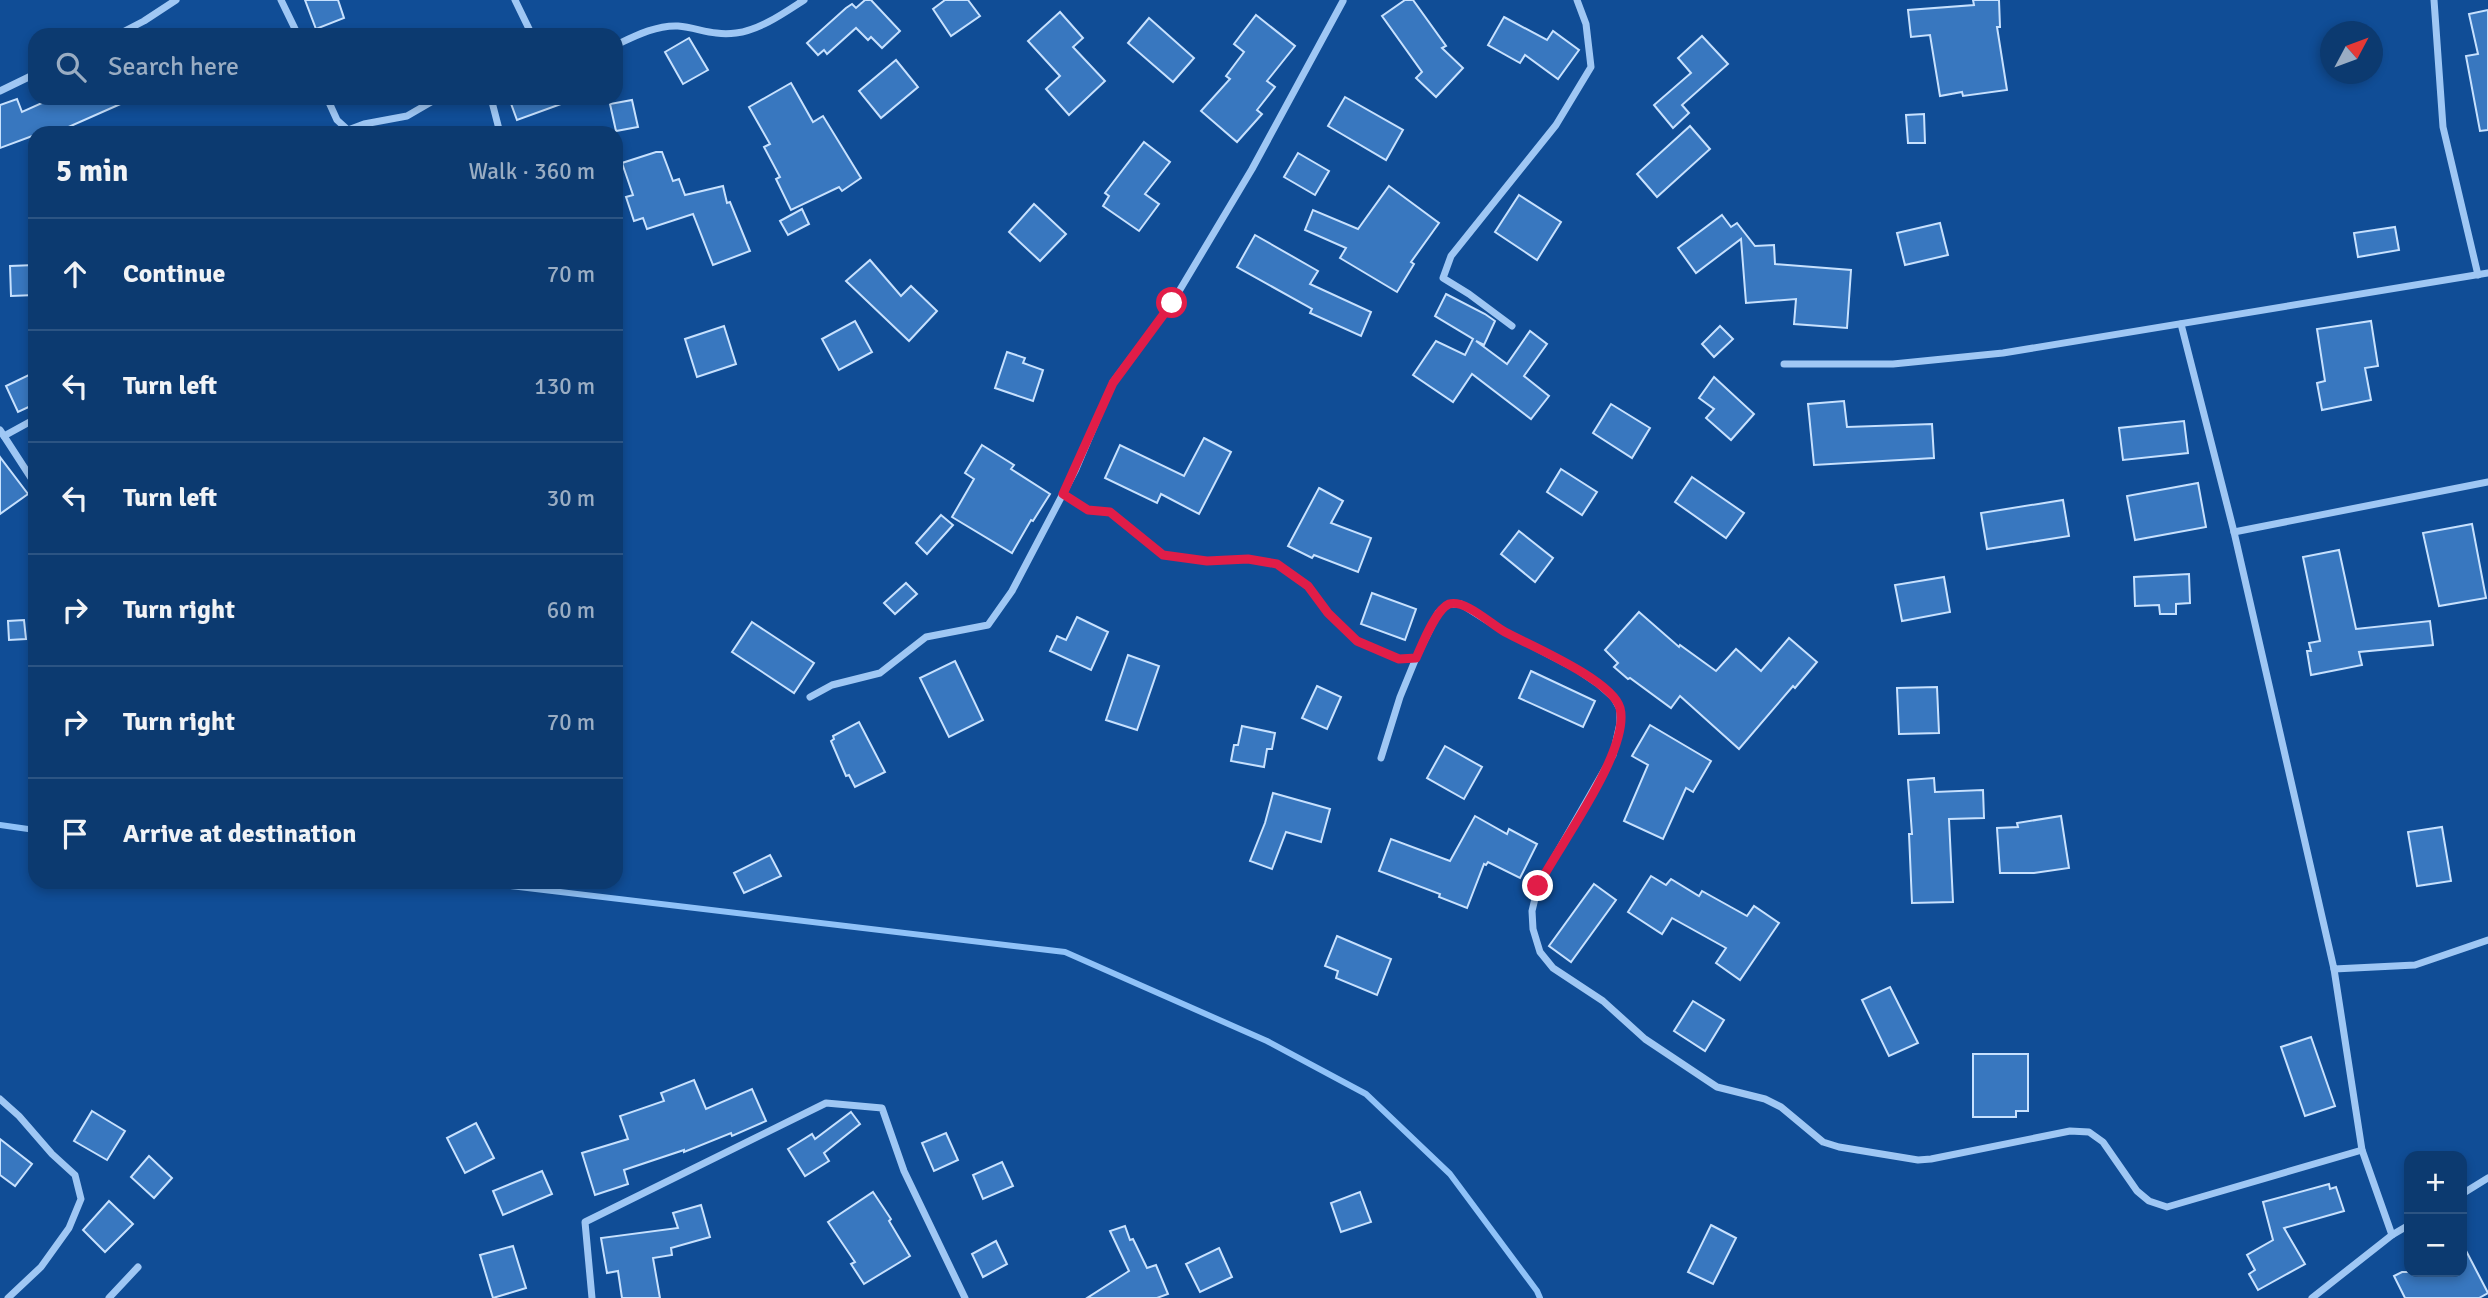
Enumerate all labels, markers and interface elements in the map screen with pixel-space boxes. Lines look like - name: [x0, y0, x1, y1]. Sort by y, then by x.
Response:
- north arrow: [2320, 21, 2383, 84]
- search box: [28, 28, 623, 105]
- icon: search: [52, 48, 90, 86]
- text: Search here: [108, 51, 239, 83]
- text: 5 min: [56, 153, 128, 190]
- text: Walk · 360 m: [469, 157, 595, 186]
- icon: ahead: [56, 255, 94, 293]
- text: Continue: [123, 258, 225, 290]
- text: 70 m: [547, 260, 595, 289]
- route start: [1156, 287, 1187, 318]
- icon: left: [56, 367, 94, 405]
- text: Turn left: [123, 370, 217, 402]
- text: 130 m: [534, 372, 595, 401]
- icon: left: [56, 479, 94, 517]
- text: Turn left: [123, 482, 217, 514]
- text: 30 m: [547, 484, 595, 513]
- icon: right: [56, 591, 94, 629]
- text: Turn right: [123, 594, 235, 626]
- text: 60 m: [547, 596, 595, 625]
- icon: right: [56, 703, 94, 741]
- text: Turn right: [123, 706, 235, 738]
- text: 70 m: [547, 708, 595, 737]
- icon: arrive: [56, 815, 94, 853]
- text: Arrive at destination: [123, 818, 356, 850]
- route end: [1522, 870, 1553, 901]
- map controls: [2404, 1151, 2467, 1277]
- button: +: [2404, 1151, 2467, 1214]
- button: −: [2404, 1214, 2467, 1277]

